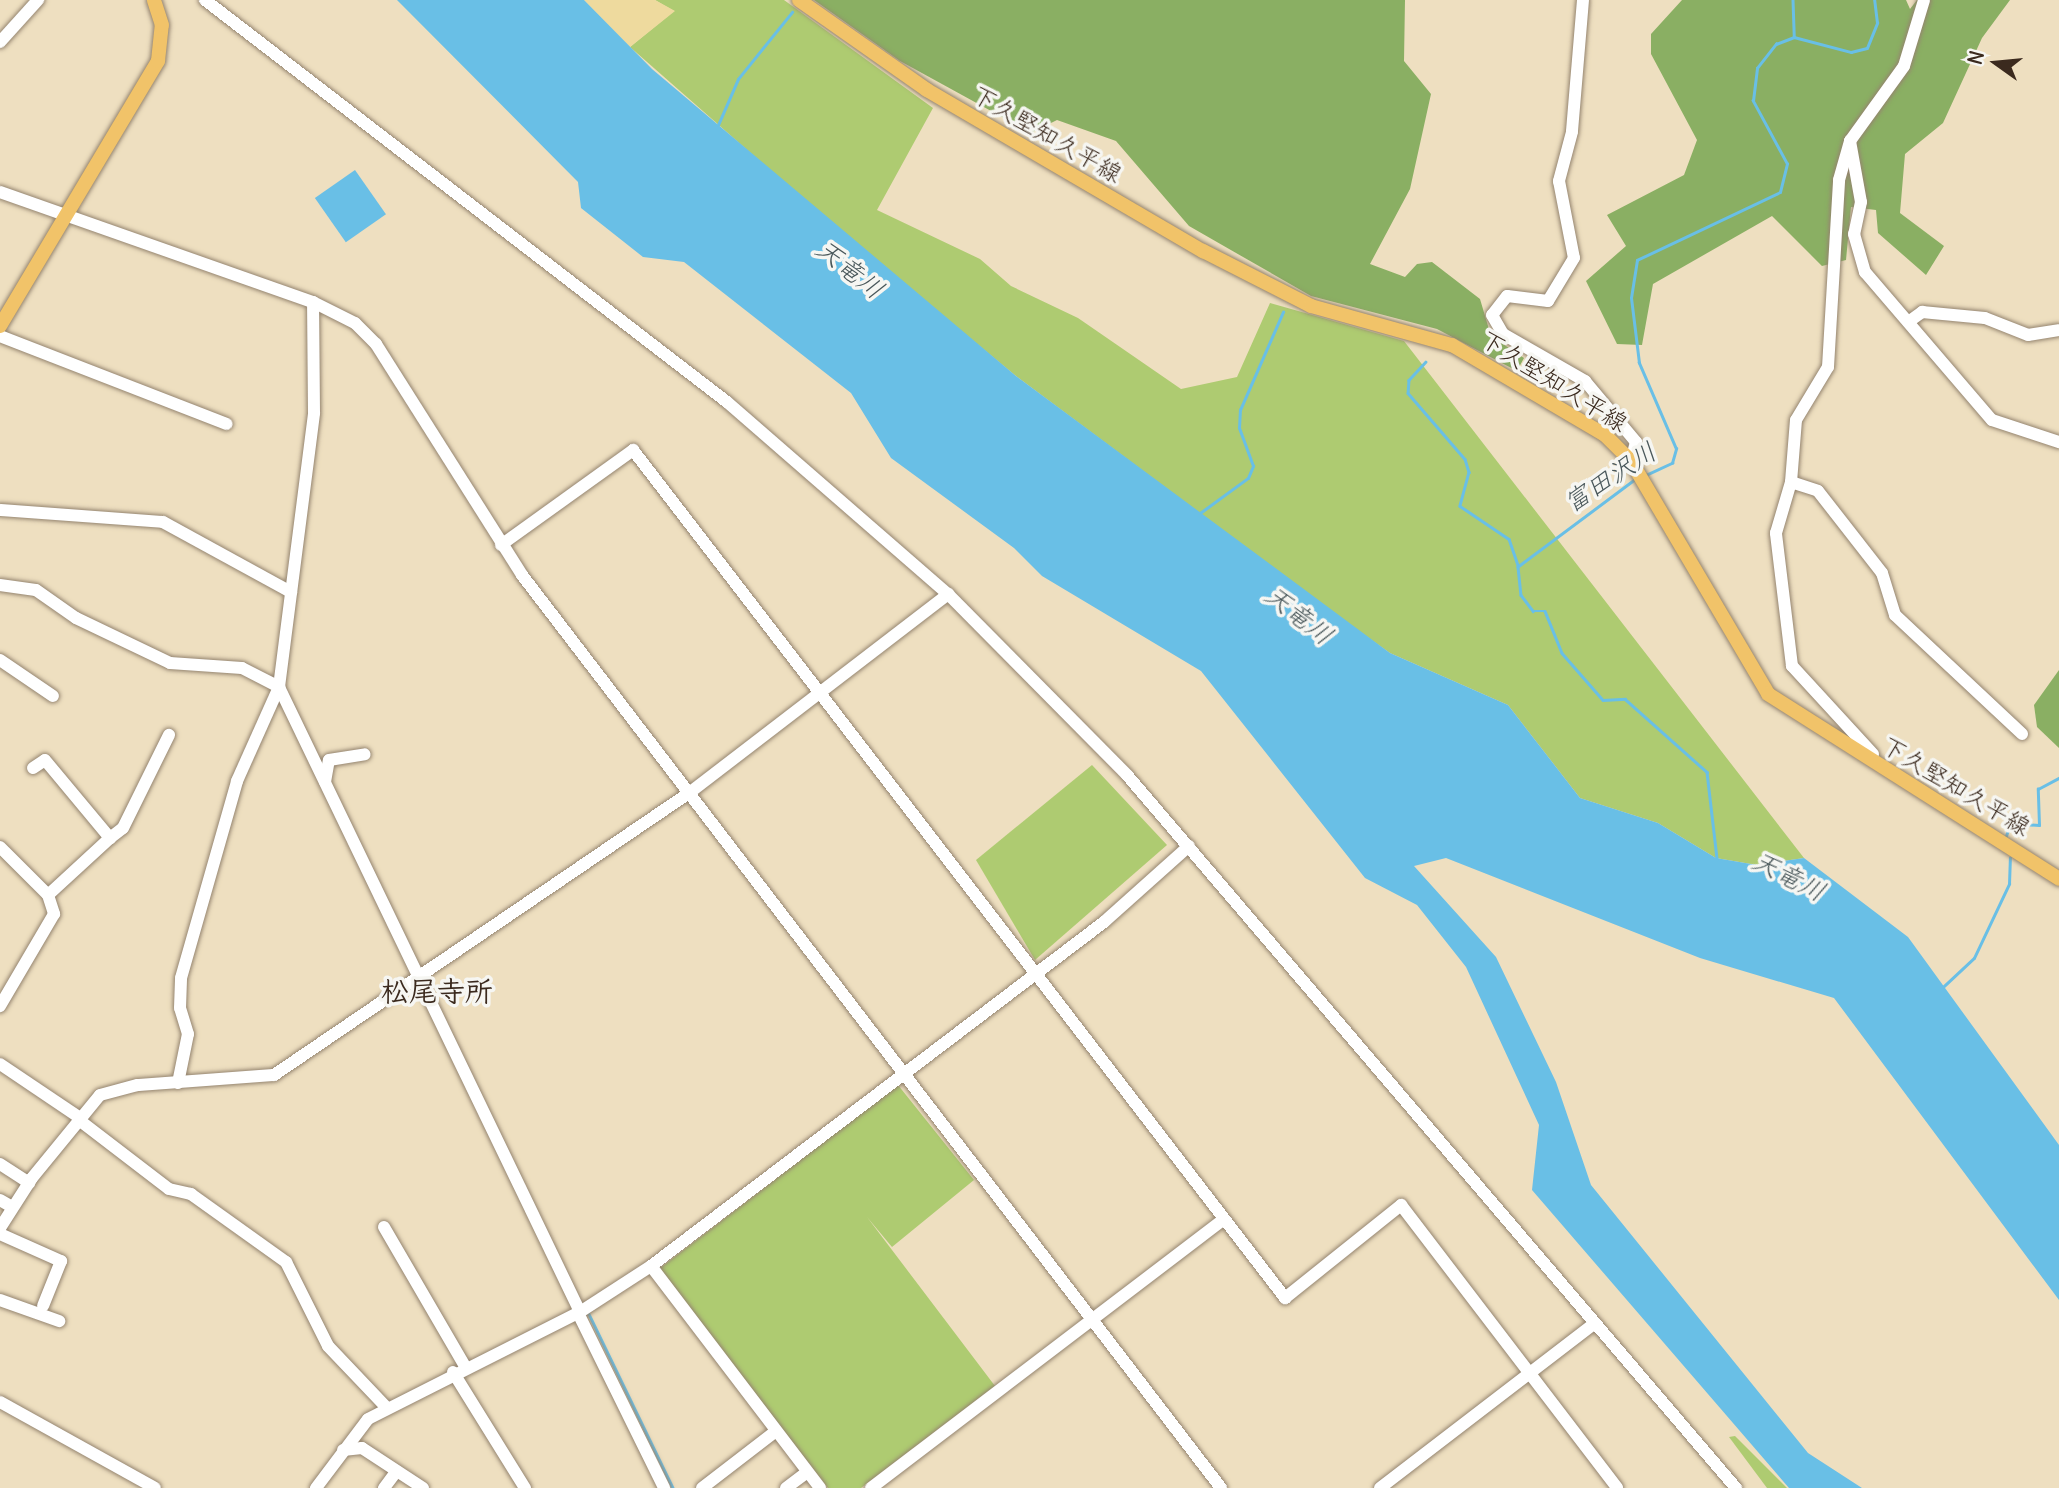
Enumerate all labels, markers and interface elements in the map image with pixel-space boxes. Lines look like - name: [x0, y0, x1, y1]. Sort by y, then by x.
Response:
- north arrow: [1961, 28, 2031, 98]
- text: N: [1962, 48, 1989, 67]
- street label: 下久堅知久平線: [967, 80, 1127, 188]
- water label: 天竜川: [810, 233, 890, 305]
- street label: 下久堅知久平線: [1475, 324, 1633, 438]
- water label: 富田沢川: [1558, 436, 1662, 518]
- water label: 天竜川: [1259, 579, 1339, 651]
- street label: 下久堅知久平線: [1877, 730, 2035, 842]
- water label: 天竜川: [1747, 844, 1831, 908]
- district label: 松尾寺所: [381, 974, 493, 1008]

